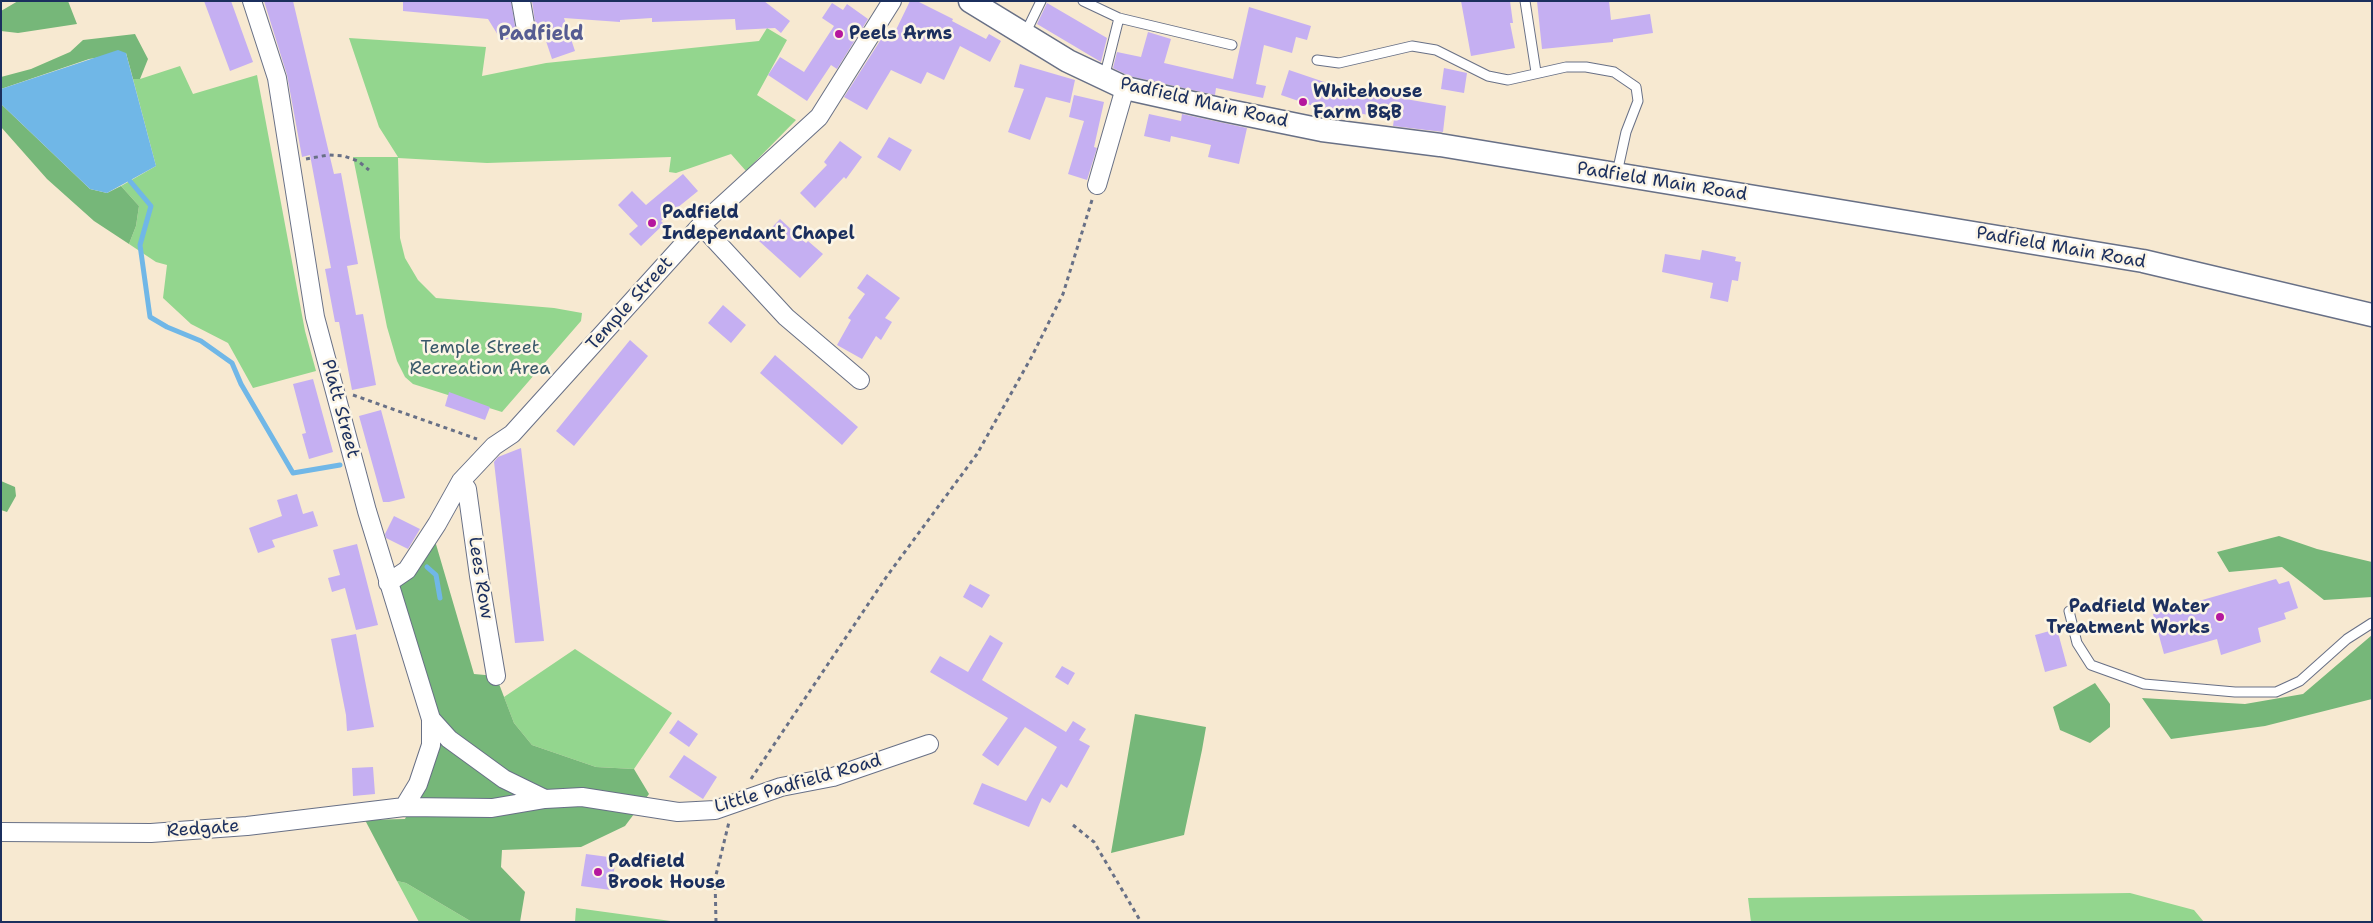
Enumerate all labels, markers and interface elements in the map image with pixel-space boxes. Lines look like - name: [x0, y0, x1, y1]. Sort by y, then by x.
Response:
- district label: Padfield: [498, 23, 584, 47]
- place label: Peels Arms: [849, 23, 952, 45]
- marker: Peels Arms: [833, 28, 845, 40]
- street label: Padfield Main Road: [1118, 73, 1290, 133]
- place label: Whitehouse Farm B&B: [1313, 81, 1422, 124]
- marker: Whitehouse Farm B&B: [1297, 96, 1309, 108]
- street label: Padfield Main Road: [1575, 158, 1749, 206]
- place label: Padfield Independant Chapel: [662, 202, 855, 244]
- marker: Padfield Independant Chapel: [646, 217, 658, 229]
- street label: Padfield Main Road: [1974, 222, 2148, 274]
- street label: Temple Street: [582, 253, 678, 355]
- park label: Temple Street Recreation Area: [410, 337, 550, 379]
- street label: Platt Street: [316, 357, 364, 461]
- street label: Lees Row: [463, 535, 497, 621]
- place label: Padfield Water Treatment Works: [2046, 596, 2210, 638]
- marker: Padfield Water Treatment Works: [2214, 611, 2226, 623]
- street label: Little Padfield Road: [712, 750, 884, 818]
- street label: Redgate: [166, 816, 240, 842]
- place label: Padfield Brook House: [608, 851, 726, 894]
- marker: Padfield Brook House: [592, 866, 604, 878]

